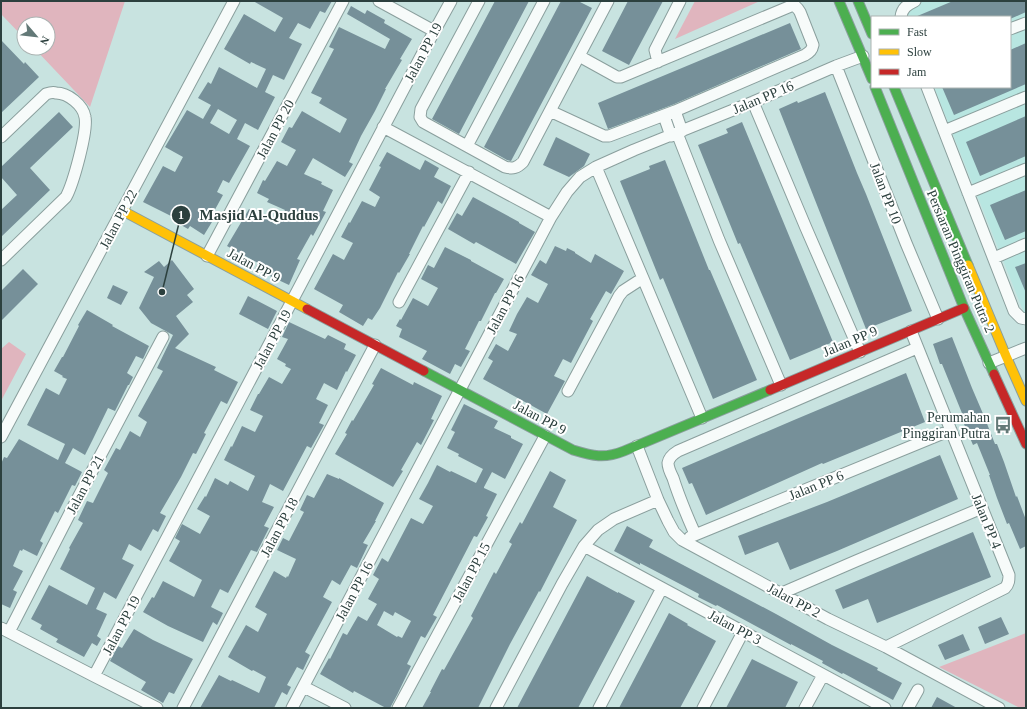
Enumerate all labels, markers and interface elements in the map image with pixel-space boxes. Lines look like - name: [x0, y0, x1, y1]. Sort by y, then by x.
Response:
- north arrow: [16, 16, 56, 56]
- legend: [871, 16, 1011, 88]
- street label: Jalan PP 19: [402, 20, 445, 84]
- text: Fast: [907, 25, 928, 39]
- text: N: [38, 34, 52, 47]
- text: Slow: [907, 45, 932, 59]
- text: Jam: [907, 65, 927, 79]
- street label: Jalan PP 16: [730, 78, 796, 117]
- street label: Jalan PP 20: [254, 97, 297, 161]
- street label: Jalan PP 10: [867, 160, 904, 226]
- street label: Jalan PP 22: [97, 187, 140, 251]
- street label: Persiaran Pinggiran Putra 2: [924, 188, 997, 335]
- callout: Masjid Al-Quddus: [171, 202, 327, 229]
- text: Masjid Al-Quddus: [200, 207, 319, 223]
- text: 1: [178, 208, 184, 222]
- street label: Jalan PP 9: [225, 245, 283, 286]
- street label: Jalan PP 16: [484, 272, 527, 336]
- street label: Jalan PP 19: [251, 307, 294, 371]
- street label: Jalan PP 9: [821, 323, 880, 360]
- street label: Jalan PP 9: [511, 397, 569, 438]
- place label: Perumahan Pinggiran Putra: [903, 410, 991, 441]
- bus stop icon: Perumahan Pinggiran Putra: [993, 415, 1013, 435]
- street label: Jalan PP 21: [64, 452, 107, 516]
- street label: Jalan PP 6: [787, 468, 846, 503]
- street label: Jalan PP 4: [969, 492, 1004, 551]
- street label: Jalan PP 18: [258, 495, 301, 559]
- street label: Jalan PP 15: [450, 540, 493, 604]
- street label: Jalan PP 16: [333, 559, 376, 623]
- street label: Jalan PP 2: [765, 580, 823, 621]
- street label: Jalan PP 19: [100, 593, 143, 657]
- street label: Jalan PP 3: [706, 607, 764, 648]

